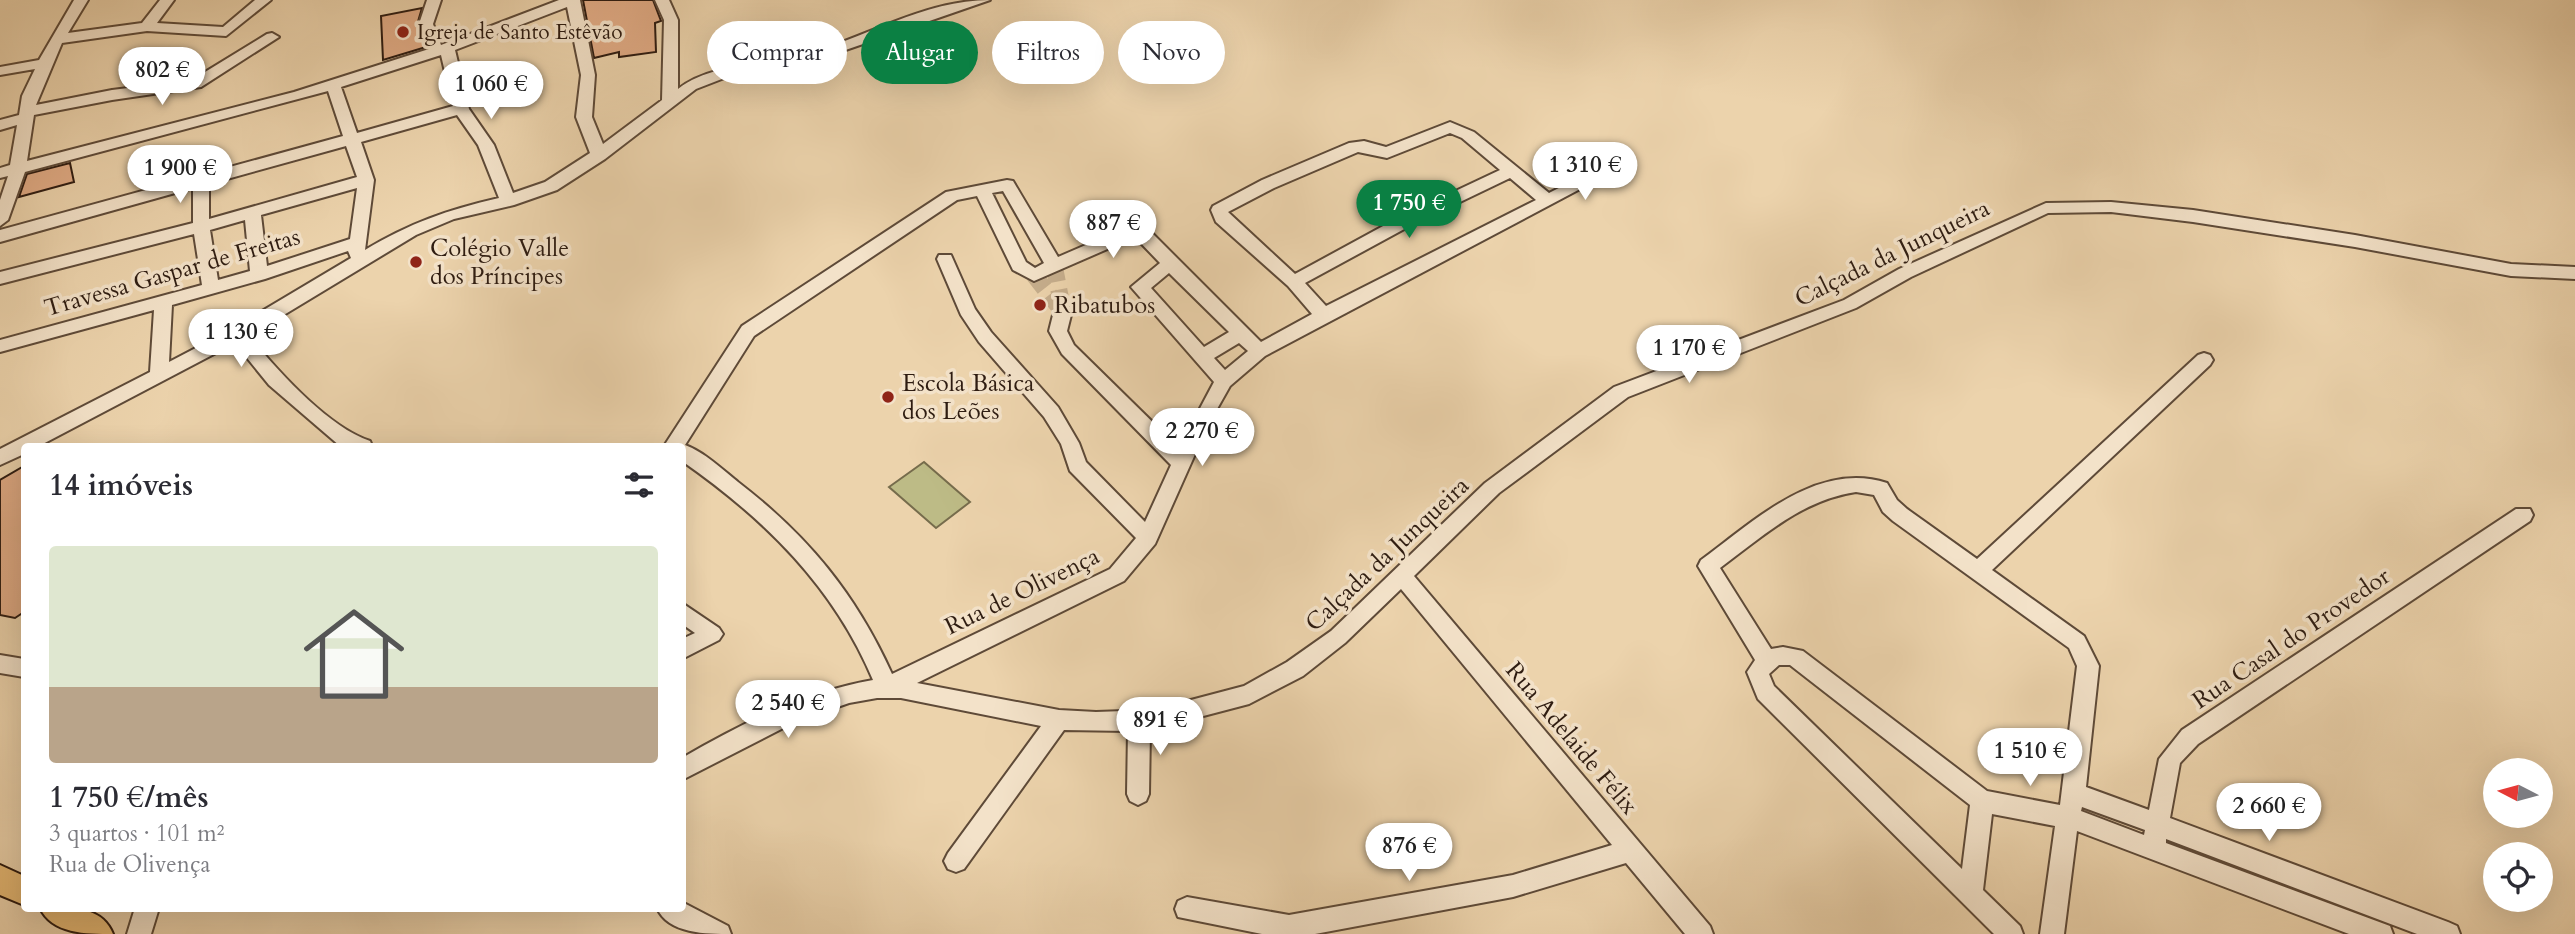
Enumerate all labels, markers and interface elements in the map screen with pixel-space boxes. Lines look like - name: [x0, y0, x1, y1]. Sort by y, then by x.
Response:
- place label: Igreja de Santo Estêvão: [417, 18, 623, 47]
- chip: Comprar: [707, 21, 847, 84]
- chip: Alugar: [861, 21, 978, 84]
- chip: Filtros: [992, 21, 1104, 84]
- chip: Novo: [1118, 21, 1225, 84]
- marker: Igreja de Santo Estêvão: [395, 24, 411, 40]
- pin: 802 €: [113, 48, 211, 107]
- text: 802 €: [134, 54, 190, 85]
- pin: 1 060 €: [426, 61, 556, 121]
- text: 1 060 €: [454, 68, 528, 99]
- pin: 1 310 €: [1520, 142, 1650, 202]
- pin: 1 900 €: [115, 146, 245, 205]
- text: 1 310 €: [1548, 149, 1622, 180]
- text: 1 900 €: [143, 152, 217, 183]
- pin: 1 750 €: [1344, 180, 1474, 240]
- text: 1 750 €: [1372, 187, 1446, 218]
- street label: Calçada da Junqueira: [1789, 192, 1996, 315]
- pin: 887 €: [1064, 201, 1162, 260]
- text: 887 €: [1085, 207, 1141, 238]
- street label: Travessa Gaspar de Freitas: [40, 220, 304, 325]
- place label: Colégio Valle dos Príncipes: [430, 232, 569, 293]
- marker: Colégio Valle dos Príncipes: [408, 254, 424, 270]
- place label: Ribatubos: [1054, 289, 1155, 322]
- marker: Ribatubos: [1032, 297, 1048, 313]
- pin: 1 130 €: [176, 310, 306, 369]
- text: 1 130 €: [204, 316, 278, 347]
- pin: 1 170 €: [1624, 326, 1754, 385]
- text: 1 170 €: [1652, 332, 1726, 363]
- place label: Escola Básica dos Leões: [902, 367, 1035, 428]
- marker: Escola Básica dos Leões: [880, 389, 896, 405]
- pin: 2 270 €: [1137, 408, 1267, 468]
- text: 2 270 €: [1165, 415, 1239, 446]
- text: 14 imóveis: [49, 465, 193, 506]
- icon: filters: [620, 466, 658, 504]
- street label: Calçada da Junqueira: [1298, 469, 1477, 639]
- street label: Rua de Olivença: [939, 539, 1106, 643]
- street label: Rua Casal do Provedor: [2186, 560, 2397, 717]
- icon: home: [291, 591, 417, 717]
- street label: Rua Adelaide Félix: [1498, 655, 1645, 822]
- pin: 2 540 €: [723, 680, 853, 740]
- text: 2 540 €: [751, 687, 825, 718]
- pin: 891 €: [1111, 698, 1209, 757]
- text: 891 €: [1132, 704, 1188, 735]
- pin: 1 510 €: [1965, 728, 2095, 788]
- text: 1 510 €: [1993, 735, 2067, 766]
- north arrow: [2483, 758, 2553, 828]
- map controls: [2483, 758, 2553, 912]
- text: 1 750 €/mês: [49, 777, 209, 818]
- pin: 2 660 €: [2204, 784, 2334, 843]
- text: 2 660 €: [2232, 790, 2306, 821]
- text: 3 quartos · 101 m²: [49, 818, 224, 849]
- pin: 876 €: [1360, 824, 1458, 883]
- text: 876 €: [1381, 830, 1437, 861]
- button: locate: [2483, 842, 2553, 912]
- text: Rua de Olivença: [49, 849, 210, 880]

